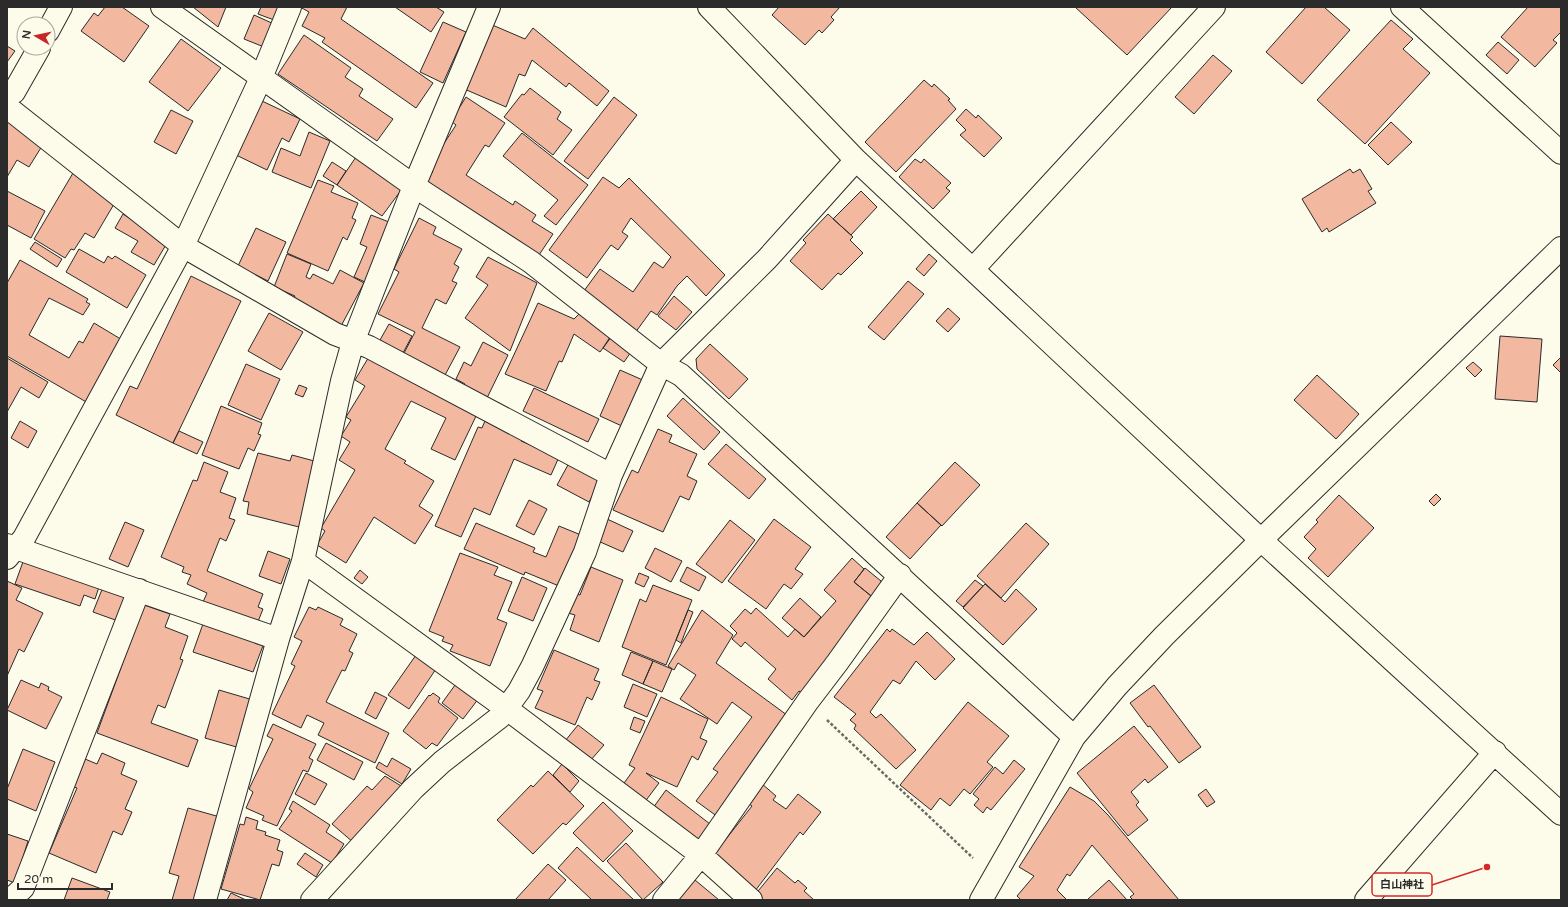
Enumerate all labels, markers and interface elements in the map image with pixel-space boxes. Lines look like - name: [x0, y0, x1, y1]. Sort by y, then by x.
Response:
- north arrow: [16, 16, 56, 56]
- text: N: [20, 29, 34, 40]
- scale bar: [18, 865, 112, 891]
- text: 20 m: [24, 872, 53, 886]
- callout: 白山神社: [1372, 873, 1432, 896]
- text: 白山神社: [1380, 878, 1424, 891]

